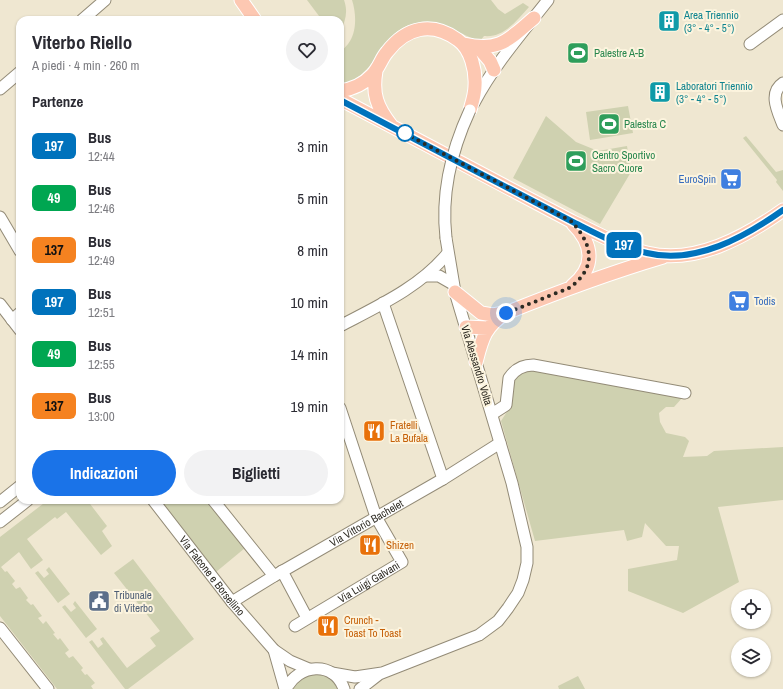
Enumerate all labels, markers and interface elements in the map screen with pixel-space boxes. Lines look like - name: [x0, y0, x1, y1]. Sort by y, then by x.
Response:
- building icon: Area Triennio (3° - 4° - 5°): [656, 8, 682, 34]
- place label: Area Triennio (3° - 4° - 5°): [683, 8, 739, 35]
- text: Viterbo Riello: [32, 29, 132, 55]
- button: heart: [286, 29, 328, 71]
- sports icon: Palestre A-B: [565, 40, 591, 66]
- place label: Palestre A-B: [594, 46, 644, 60]
- text: A piedi · 4 min · 260 m: [32, 57, 139, 74]
- building icon: Laboratori Triennio (3° - 4° - 5°): [647, 79, 673, 105]
- place label: Laboratori Triennio (3° - 4° - 5°): [676, 79, 753, 106]
- text: Partenze: [32, 91, 83, 112]
- sports icon: Palestra C: [596, 111, 622, 137]
- place label: Palestra C: [624, 117, 667, 131]
- unlabelled marker: [396, 124, 414, 142]
- text: Bus: [88, 127, 111, 148]
- text: 3 min: [297, 136, 328, 157]
- text: 197: [44, 137, 64, 155]
- text: 12:44: [88, 148, 115, 165]
- sports icon: Centro Sportivo Sacro Cuore: [563, 148, 589, 174]
- place label: Centro Sportivo Sacro Cuore: [592, 148, 655, 175]
- supermarket icon: EuroSpin: [718, 166, 744, 192]
- place label: EuroSpin: [678, 172, 716, 186]
- text: Bus: [88, 179, 111, 200]
- text: 5 min: [297, 188, 328, 209]
- text: 49: [48, 189, 60, 207]
- text: 12:46: [88, 200, 115, 217]
- text: Bus: [88, 231, 111, 252]
- line badge: 197: [601, 232, 647, 258]
- text: 197: [614, 236, 634, 254]
- text: 8 min: [297, 240, 328, 261]
- text: 137: [44, 241, 64, 259]
- text: 12:49: [88, 252, 115, 269]
- text: Bus: [88, 283, 111, 304]
- supermarket icon: Todis: [726, 288, 752, 314]
- text: 10 min: [290, 292, 328, 313]
- text: 197: [44, 293, 64, 311]
- place label: Todis: [754, 294, 776, 308]
- your location: [496, 303, 516, 323]
- text: 12:51: [88, 304, 115, 321]
- street label: Via Alessandro Volta: [458, 323, 496, 407]
- text: Bus: [88, 335, 111, 356]
- text: 14 min: [290, 344, 328, 365]
- text: 49: [48, 345, 60, 363]
- text: 12:55: [88, 356, 115, 373]
- text: Bus: [88, 387, 111, 408]
- text: 19 min: [290, 396, 328, 417]
- text: 137: [44, 397, 64, 415]
- text: 13:00: [88, 408, 115, 425]
- restaurant icon: Fratelli La Bufala: [361, 418, 387, 444]
- place label: Fratelli La Bufala: [390, 418, 428, 445]
- button: Indicazioni: [32, 450, 176, 496]
- button: Biglietti: [184, 450, 328, 496]
- street label: Via Vittorio Bachelet: [327, 496, 406, 550]
- restaurant icon: Shizen: [357, 532, 383, 558]
- street label: Via Falcone e Borsellino: [176, 533, 248, 619]
- place label: Shizen: [386, 538, 414, 552]
- street label: Via Luigi Galvani: [335, 558, 402, 606]
- public building icon: Tribunale di Viterbo: [86, 588, 112, 614]
- place label: Tribunale di Viterbo: [114, 588, 153, 615]
- map controls: [731, 589, 771, 677]
- button: locate: [731, 589, 771, 629]
- restaurant icon: Crunch - Toast To Toast: [315, 613, 341, 639]
- place label: Crunch - Toast To Toast: [344, 613, 402, 640]
- button: layers: [731, 637, 771, 677]

